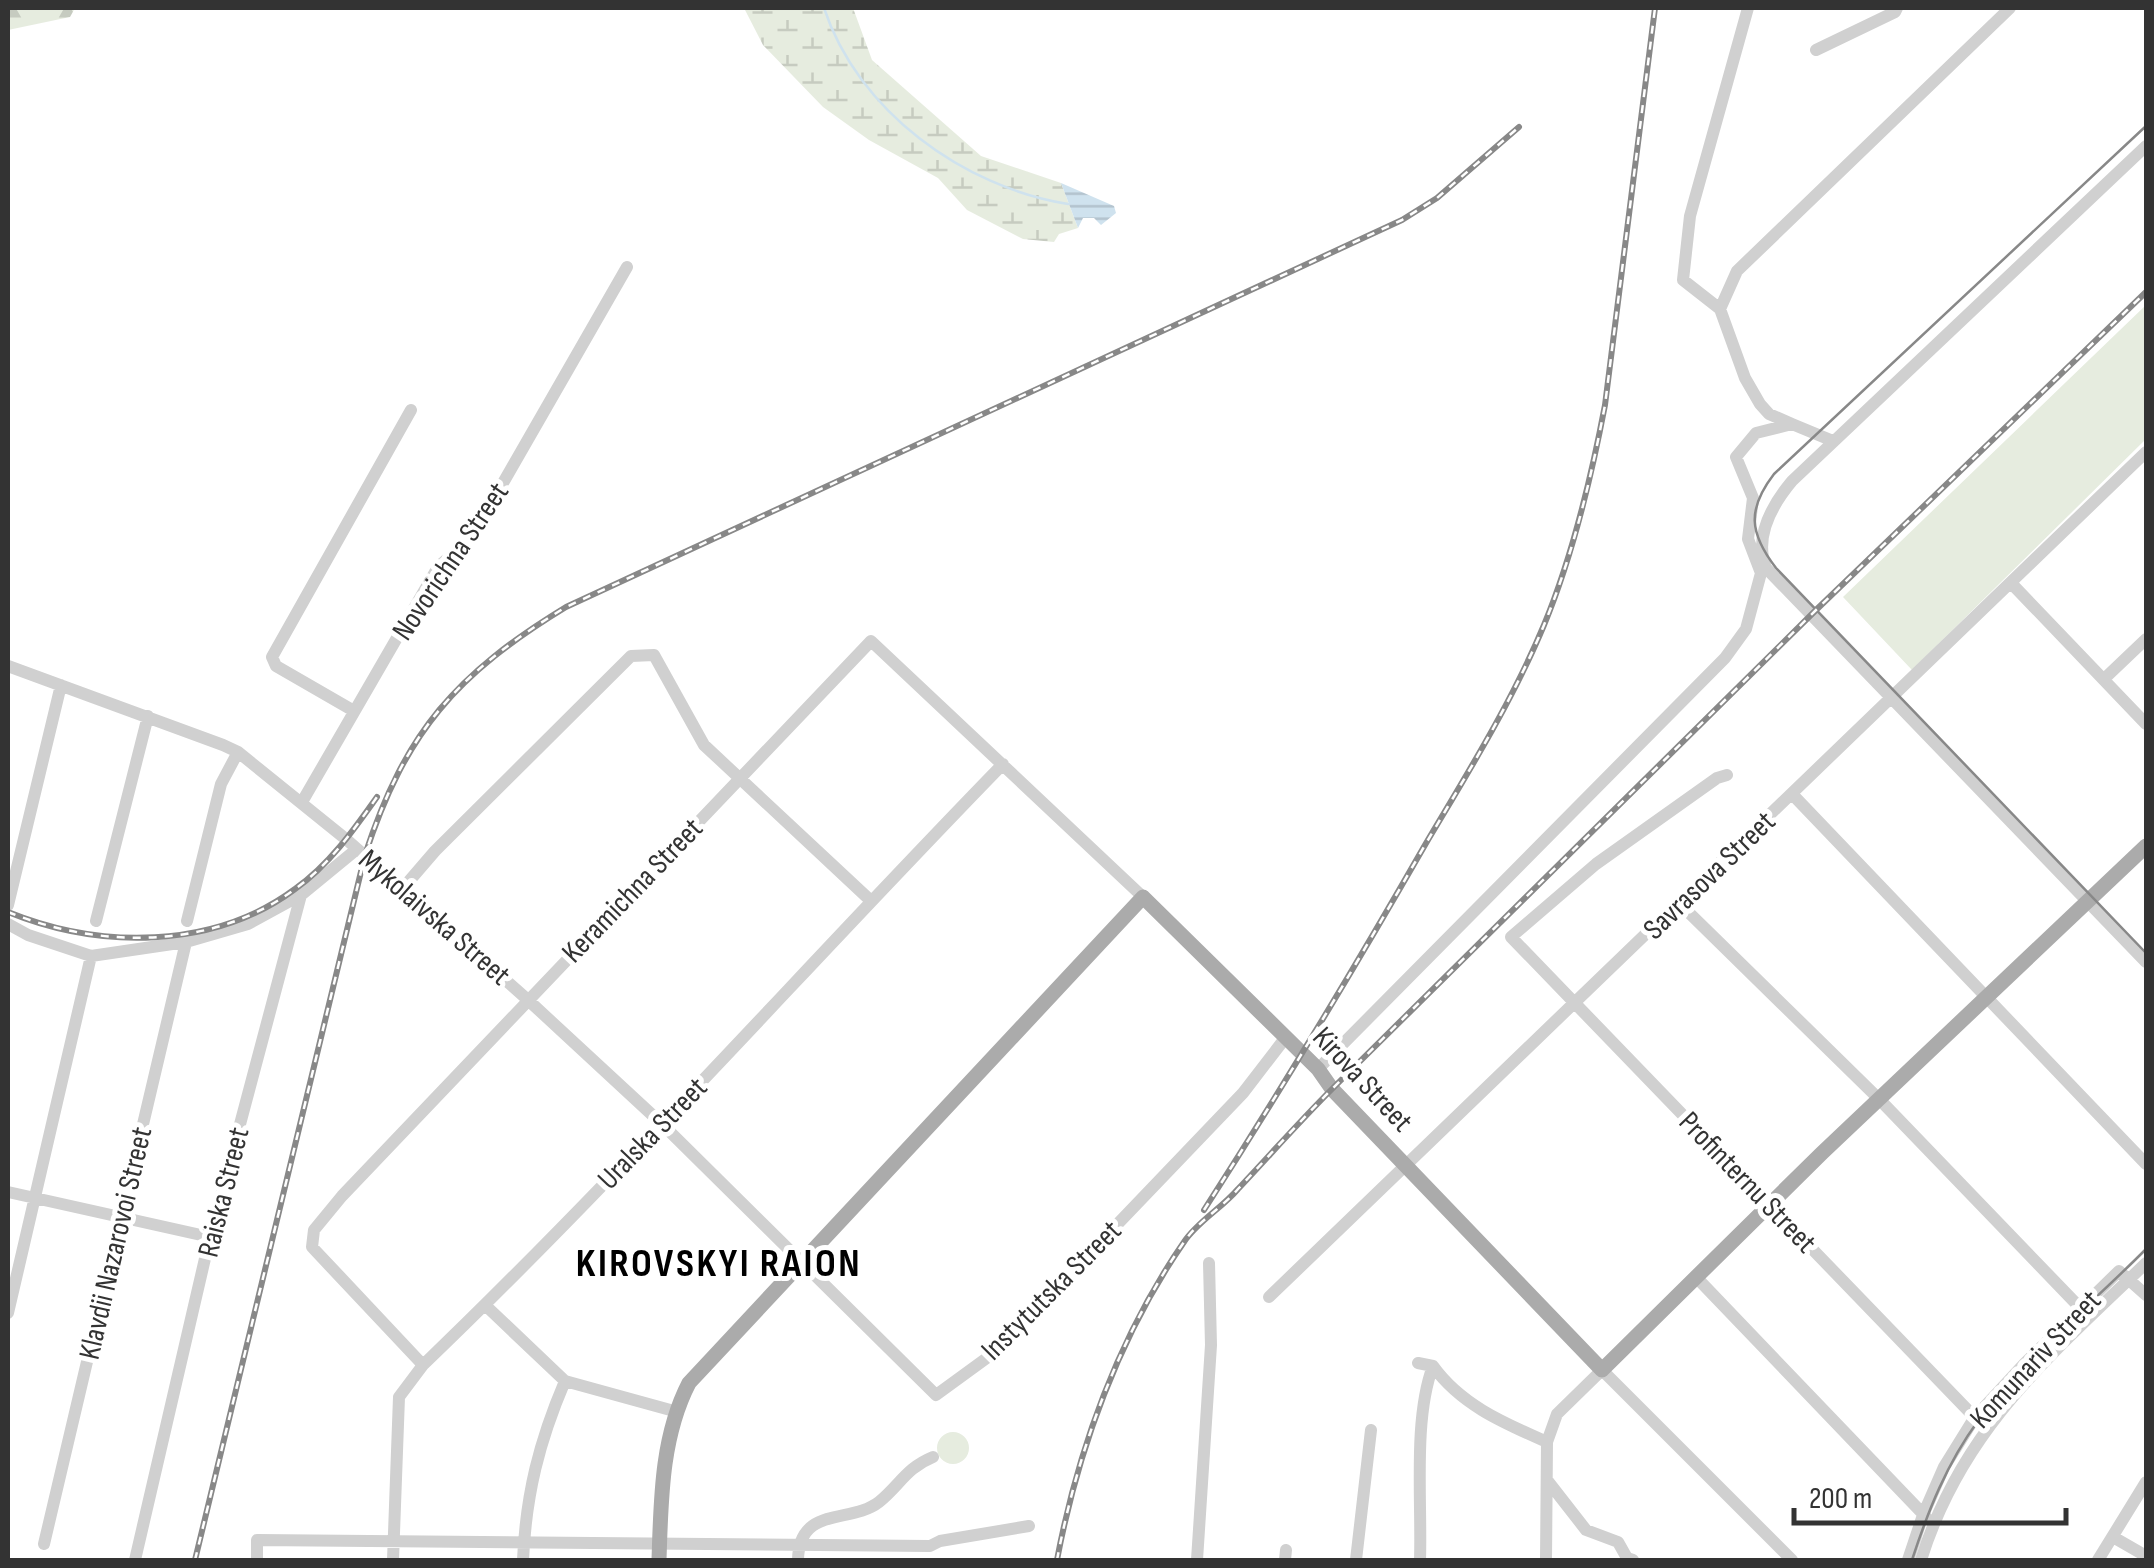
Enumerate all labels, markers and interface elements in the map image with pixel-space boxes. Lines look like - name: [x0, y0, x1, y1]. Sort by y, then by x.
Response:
- street label: Novorichna Street: [385, 476, 517, 647]
- street label: Savrasova Street: [1636, 804, 1783, 947]
- street label: Keramichna Street: [555, 811, 711, 970]
- street label: Mykolaivska Street: [351, 842, 517, 993]
- street label: Kirova Street: [1305, 1020, 1420, 1140]
- street label: Uralska Street: [590, 1070, 715, 1197]
- street label: Profinternu Street: [1671, 1105, 1824, 1261]
- street label: Klavdii Nazarovoi Street: [72, 1124, 160, 1363]
- street label: Raiska Street: [190, 1124, 257, 1261]
- street label: Instytutska Street: [974, 1213, 1129, 1368]
- district label: KIROVSKYI RAION: [576, 1240, 862, 1288]
- street label: Komunariv Street: [1963, 1283, 2109, 1436]
- scale bar: [1794, 1463, 2066, 1525]
- text: 200 m: [1809, 1481, 1872, 1517]

